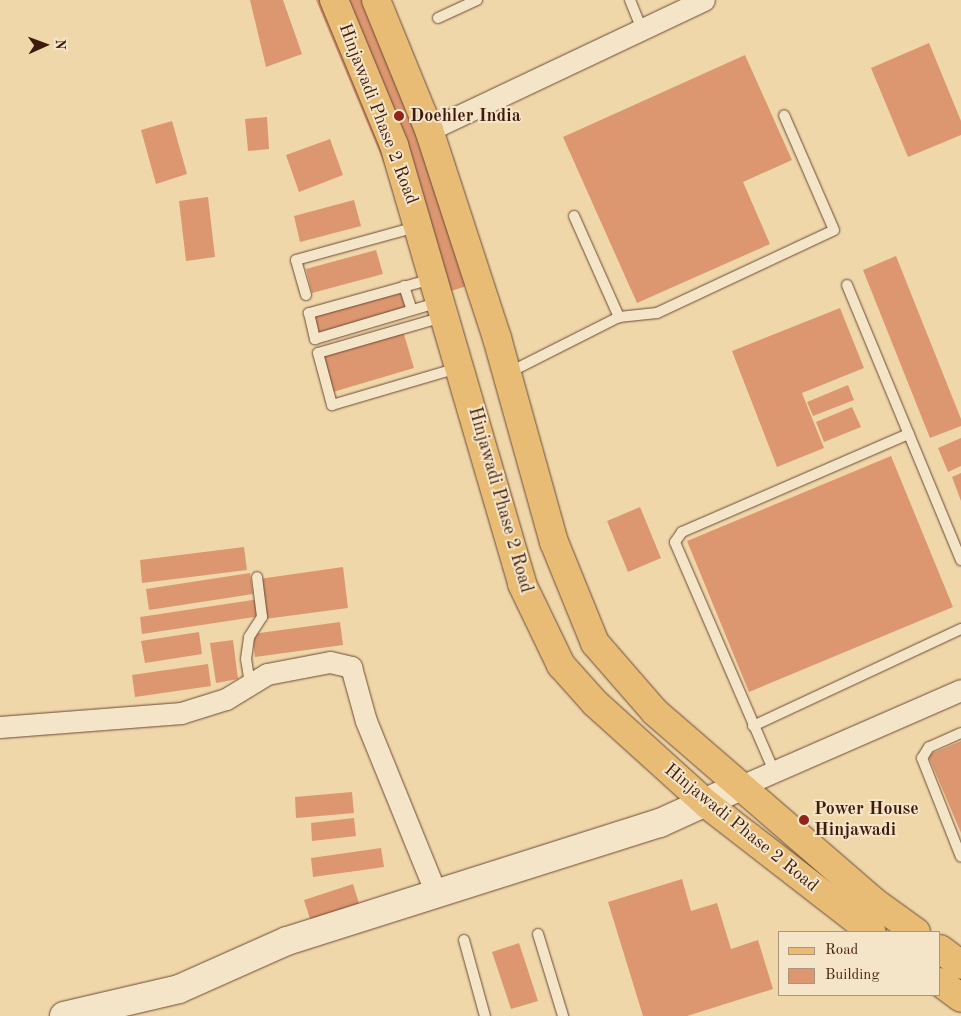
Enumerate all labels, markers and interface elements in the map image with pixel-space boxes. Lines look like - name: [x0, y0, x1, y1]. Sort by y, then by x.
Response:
- north arrow: [20, 20, 70, 70]
- street label: Hinjawadi Phase 2 Road: [333, 20, 423, 208]
- text: N: [53, 39, 67, 50]
- place label: Doehler India: [410, 105, 521, 127]
- marker: Doehler India: [392, 109, 406, 123]
- street label: Hinjawadi Phase 2 Road: [463, 405, 537, 595]
- street label: Hinjawadi Phase 2 Road: [660, 759, 822, 897]
- place label: Power House Hinjawadi: [814, 799, 919, 842]
- marker: Power House Hinjawadi: [798, 814, 810, 826]
- legend: [778, 931, 941, 996]
- text: Road: [825, 943, 858, 958]
- text: Building: [825, 968, 880, 983]

